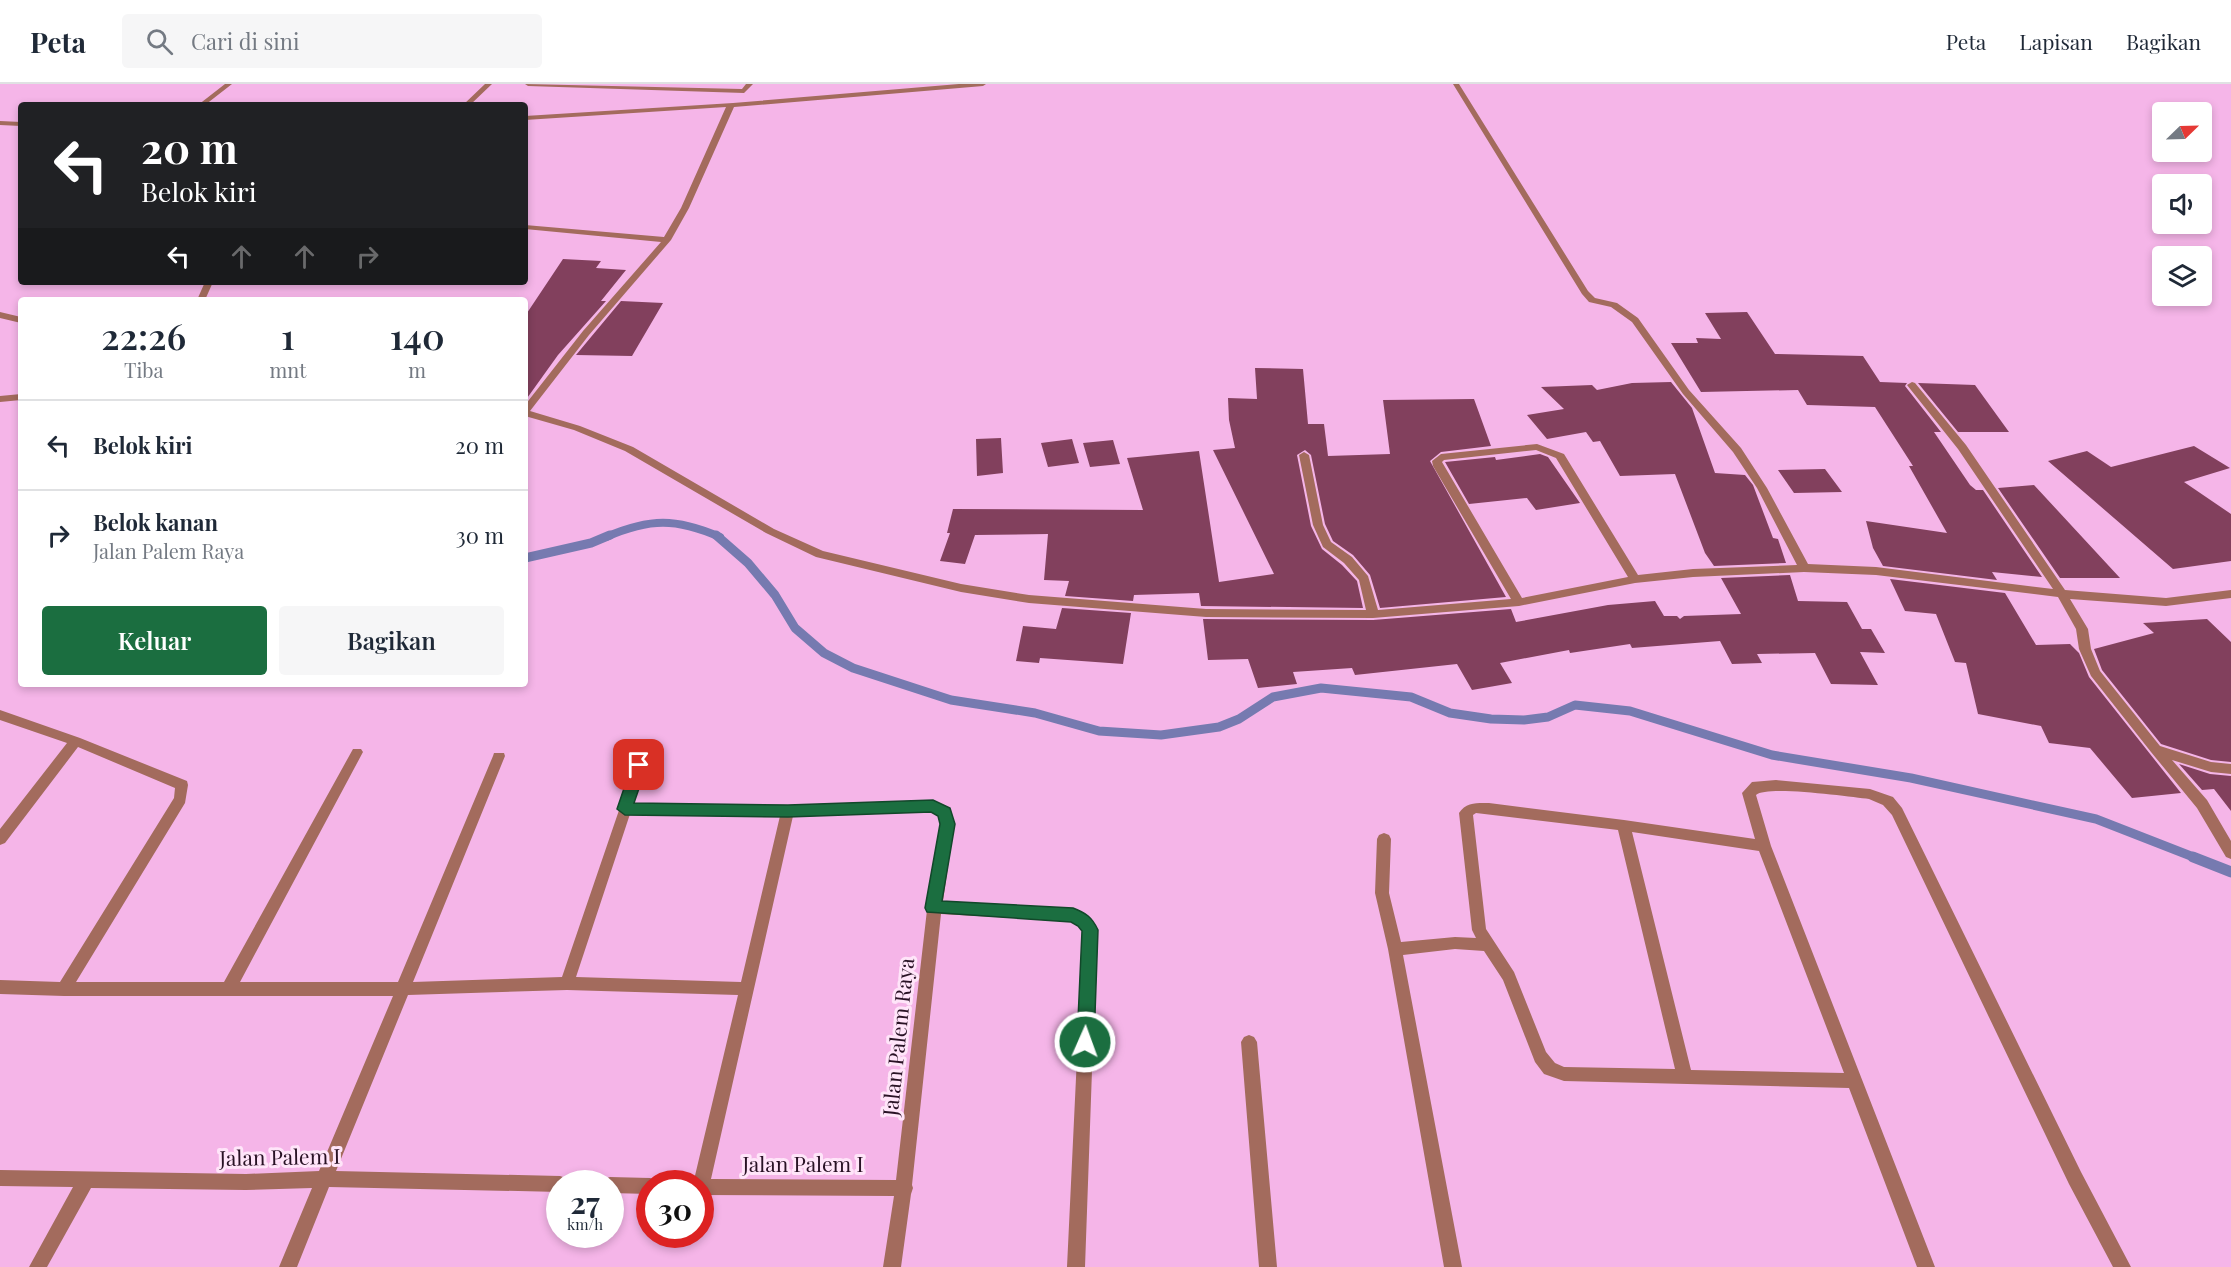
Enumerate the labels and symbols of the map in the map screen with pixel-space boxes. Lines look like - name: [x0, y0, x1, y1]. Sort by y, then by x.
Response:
- north arrow: [2152, 102, 2212, 162]
- pin: [613, 739, 664, 790]
- street label: Jalan Palem Raya: [875, 956, 919, 1118]
- position arrow: [1053, 1010, 1117, 1074]
- street label: Jalan Palem I: [218, 1141, 341, 1171]
- street label: Jalan Palem I: [741, 1149, 864, 1177]
- speed limit sign: 30: [636, 1170, 714, 1248]

